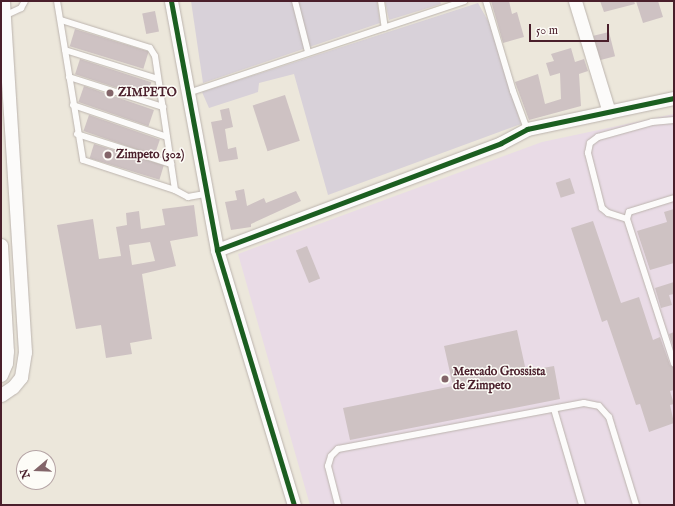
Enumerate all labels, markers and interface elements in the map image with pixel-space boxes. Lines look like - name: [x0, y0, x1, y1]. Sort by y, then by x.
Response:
- scale bar: [531, 16, 611, 42]
- text: 50 m: [536, 23, 558, 38]
- place label: ZIMPETO: [118, 86, 177, 100]
- marker: ZIMPETO: [105, 88, 115, 98]
- place label: Zimpeto (302): [116, 148, 184, 162]
- marker: Zimpeto (302): [103, 150, 113, 160]
- place label: Mercado Grossista de Zimpeto: [453, 365, 546, 393]
- marker: Mercado Grossista de Zimpeto: [440, 374, 450, 384]
- north arrow: [16, 450, 56, 490]
- text: N: [17, 467, 34, 480]

